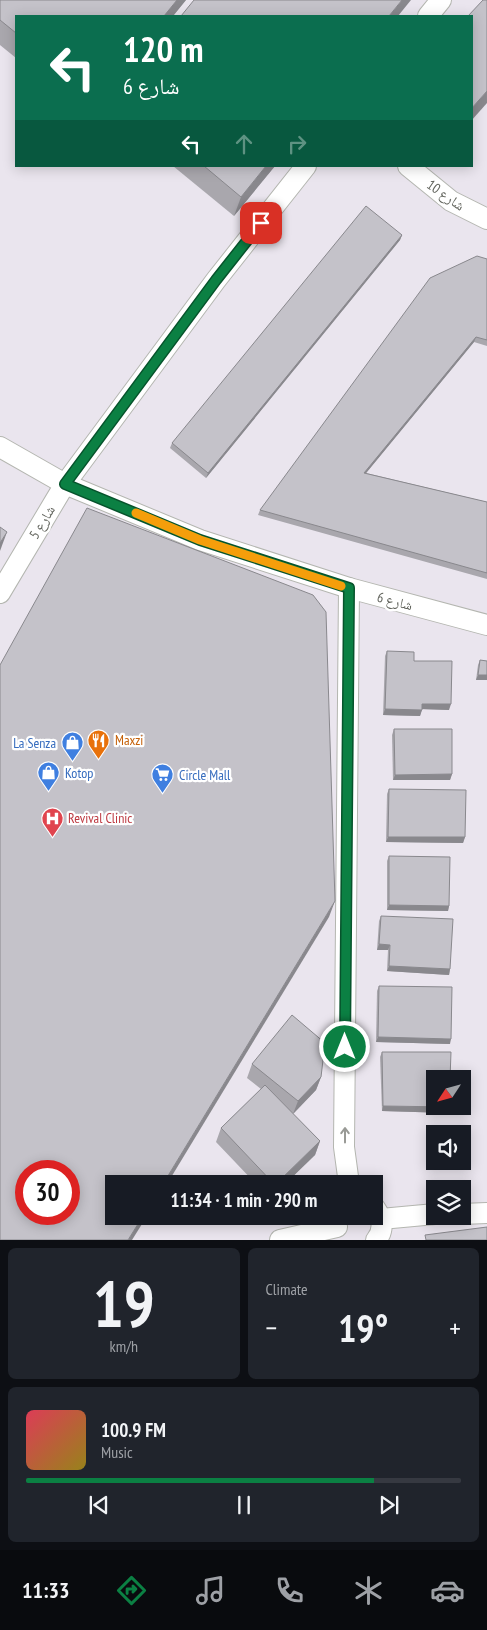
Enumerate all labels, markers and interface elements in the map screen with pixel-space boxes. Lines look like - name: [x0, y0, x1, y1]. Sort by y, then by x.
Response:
- text: 120 m: [123, 26, 204, 72]
- icon: left: [40, 35, 105, 100]
- text: شارع 6: [123, 72, 179, 100]
- icon: left: [177, 130, 205, 158]
- icon: ahead: [230, 130, 258, 158]
- icon: right: [283, 130, 311, 158]
- street label: شارع 10: [423, 176, 468, 215]
- pin: [240, 202, 282, 244]
- icon: arrive: [247, 209, 275, 237]
- street label: شارع 5: [25, 502, 60, 543]
- street label: شارع 6: [375, 588, 415, 615]
- restaurant icon: Maxzi: [87, 728, 111, 759]
- shop icon: La Senza: [60, 731, 84, 762]
- place label: Maxzi: [115, 731, 143, 749]
- place label: La Senza: [13, 734, 56, 752]
- shop icon: Kotop: [37, 761, 61, 792]
- supermarket icon: Circle Mall: [151, 763, 175, 794]
- place label: Kotop: [65, 764, 93, 782]
- place label: Circle Mall: [179, 766, 231, 784]
- hospital icon: Revival Clinic: [40, 806, 64, 837]
- place label: Revival Clinic: [68, 809, 132, 827]
- position arrow: [318, 1020, 370, 1072]
- north arrow: [426, 1070, 471, 1115]
- map controls: [426, 1070, 471, 1225]
- button: sound: [426, 1125, 471, 1170]
- one-way arrow: [340, 1128, 349, 1144]
- speed limit sign: 30: [15, 1160, 80, 1225]
- button: layers: [426, 1180, 471, 1225]
- text: 11:34 · 1 min · 290 m: [171, 1188, 317, 1212]
- text: 19: [93, 1261, 155, 1345]
- text: Climate: [266, 1279, 308, 1299]
- text: 19°: [338, 1303, 388, 1352]
- text: −: [266, 1309, 277, 1346]
- text: +: [449, 1309, 461, 1346]
- text: km/h: [110, 1336, 138, 1356]
- text: 100.9 FM: [101, 1418, 166, 1442]
- text: Music: [101, 1442, 133, 1462]
- icon: previous: [85, 1491, 113, 1519]
- icon: pause: [230, 1491, 258, 1519]
- icon: next: [375, 1491, 403, 1519]
- icon: directions: [114, 1573, 149, 1608]
- icon: music: [193, 1573, 228, 1608]
- icon: phone: [272, 1573, 307, 1608]
- icon: climate: [351, 1573, 386, 1608]
- icon: car: [430, 1573, 465, 1608]
- text: 11:33: [22, 1576, 70, 1604]

